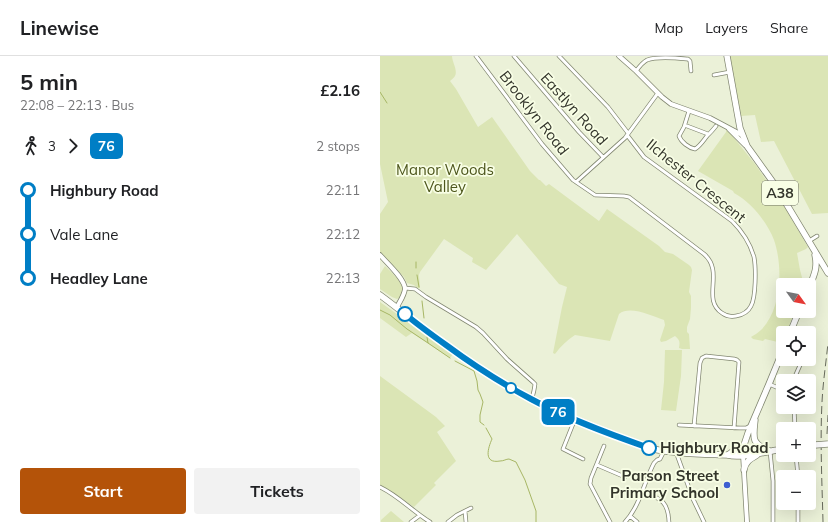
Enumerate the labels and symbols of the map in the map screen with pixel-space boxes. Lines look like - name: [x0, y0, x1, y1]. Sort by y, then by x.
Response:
- street label: Brooklyn Road: [496, 67, 573, 159]
- street label: Eastlyn Road: [537, 68, 612, 149]
- street label: Ilchester Crescent: [643, 135, 750, 227]
- park label: Manor Woods Valley: [396, 160, 494, 196]
- road number: A38: [762, 181, 798, 205]
- north arrow: [776, 278, 816, 318]
- unlabelled marker: [397, 306, 413, 322]
- unlabelled marker: [505, 382, 517, 394]
- line badge: 76: [540, 399, 576, 425]
- place label: Highbury Road: [660, 438, 769, 457]
- marker: Highbury Road: [641, 440, 657, 456]
- place label: Parson Street Primary School: [610, 466, 719, 502]
- marker: Parson Street Primary School: [722, 480, 732, 490]

